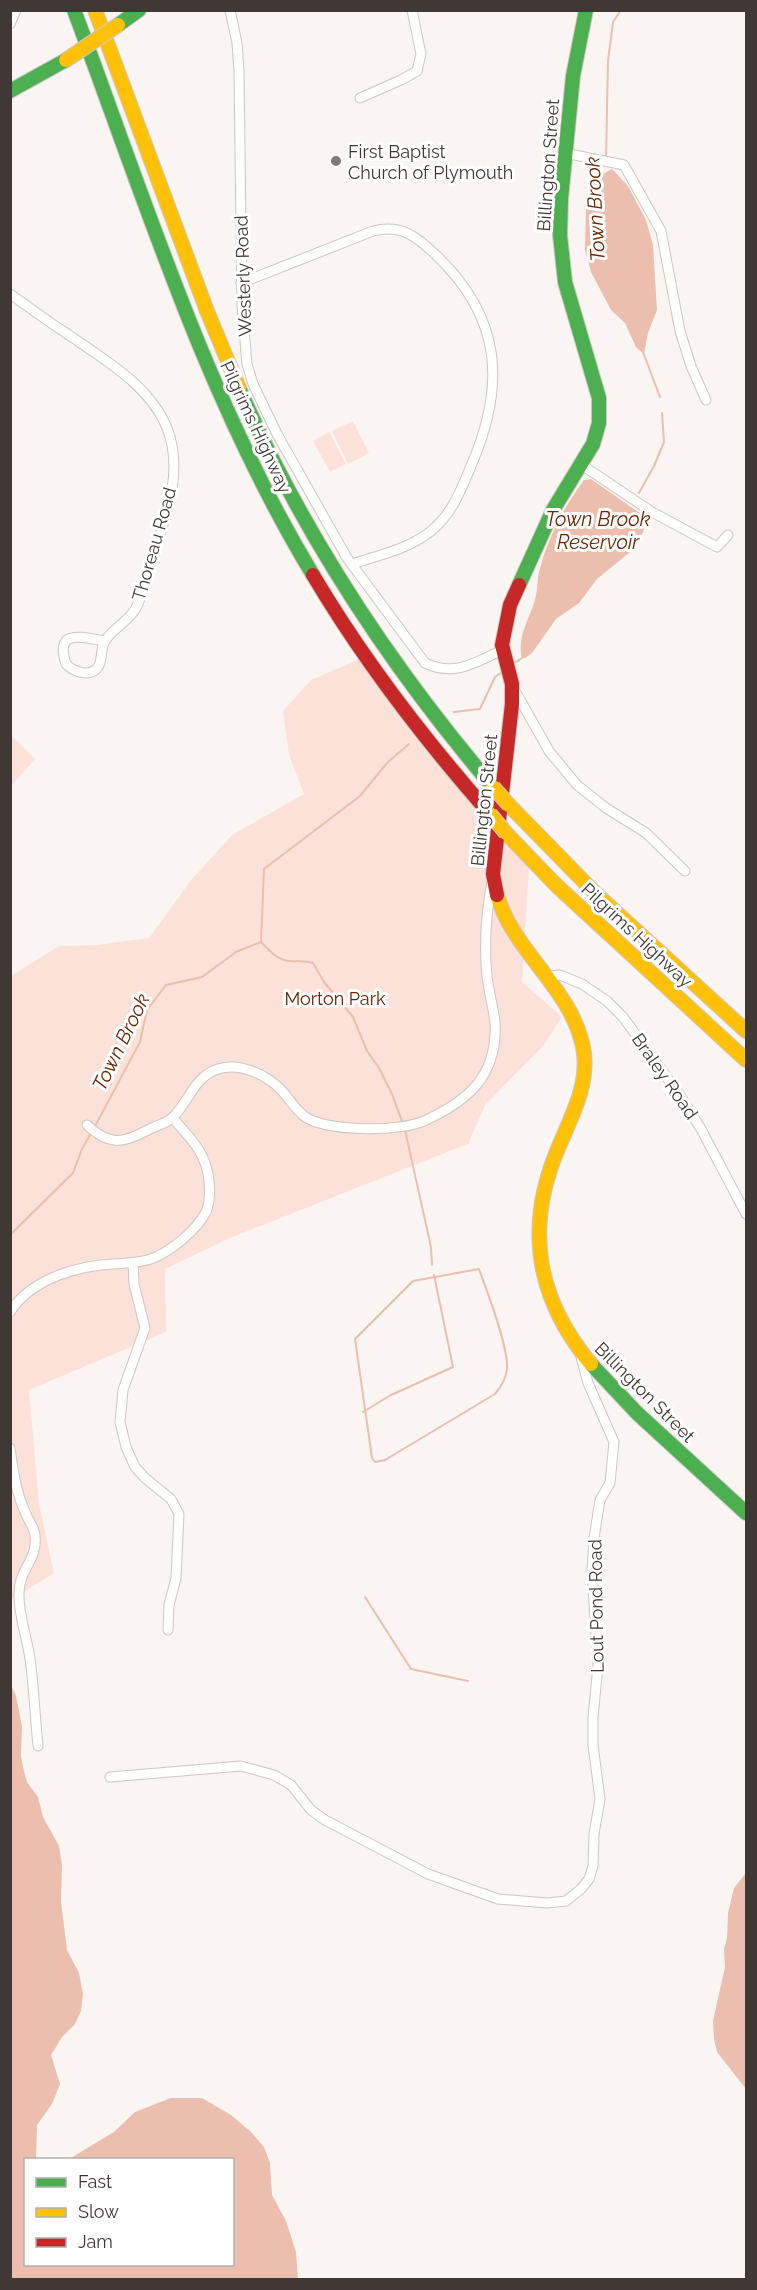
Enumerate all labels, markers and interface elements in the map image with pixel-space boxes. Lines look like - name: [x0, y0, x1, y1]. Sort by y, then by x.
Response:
- street label: Billington Street: [533, 98, 563, 232]
- place label: First Baptist Church of Plymouth: [348, 141, 513, 183]
- marker: First Baptist Church of Plymouth: [329, 154, 343, 168]
- water label: Town Brook: [580, 156, 610, 262]
- street label: Westerly Road: [230, 215, 256, 337]
- street label: Pilgrims Highway: [216, 358, 296, 497]
- street label: Thoreau Road: [128, 485, 180, 603]
- water label: Town Brook Reservoir: [546, 507, 651, 554]
- street label: Billington Street: [467, 733, 501, 867]
- street label: Pilgrims Highway: [577, 878, 697, 992]
- park label: Morton Park: [284, 988, 386, 1009]
- water label: Town Brook: [87, 989, 155, 1094]
- street label: Braley Road: [628, 1029, 702, 1123]
- street label: Billington Street: [591, 1338, 699, 1446]
- street label: Lout Pond Road: [584, 1539, 608, 1673]
- legend: [24, 2158, 234, 2266]
- text: Fast: [78, 2171, 112, 2192]
- text: Slow: [78, 2201, 119, 2222]
- text: Jam: [78, 2231, 113, 2252]

